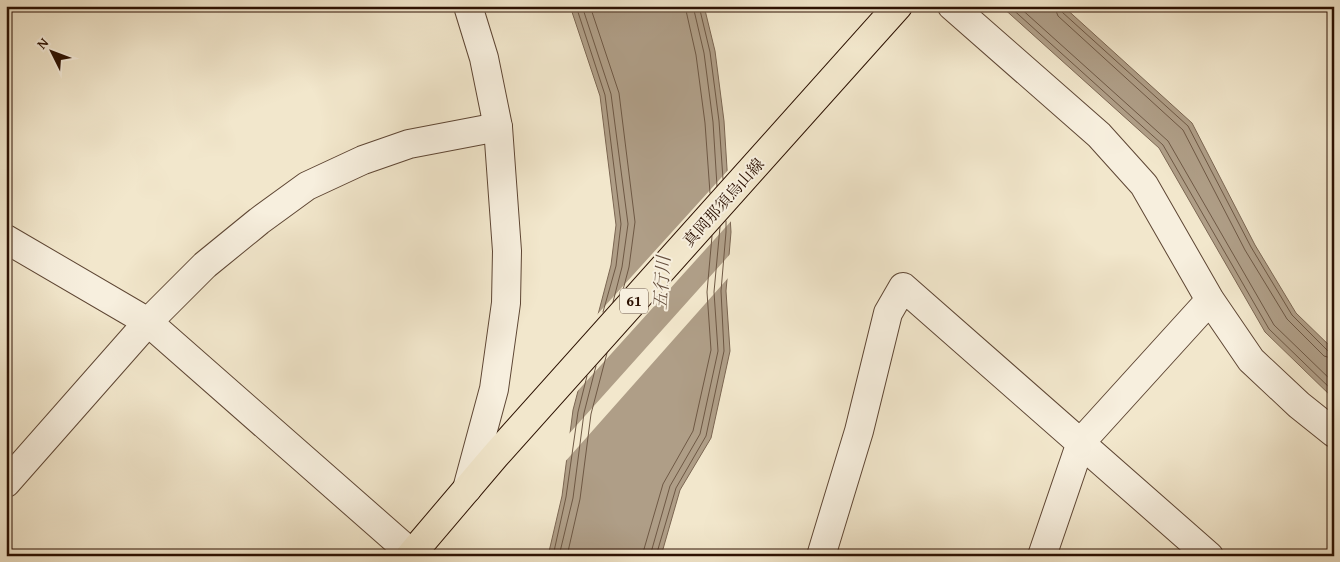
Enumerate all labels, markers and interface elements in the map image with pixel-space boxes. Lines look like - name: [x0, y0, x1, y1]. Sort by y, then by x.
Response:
- north arrow: [28, 28, 78, 78]
- text: N: [32, 33, 53, 53]
- street label: 真岡那須烏山線: [677, 152, 769, 252]
- water label: 五行川: [646, 253, 677, 311]
- road number: 61: [620, 288, 648, 314]

